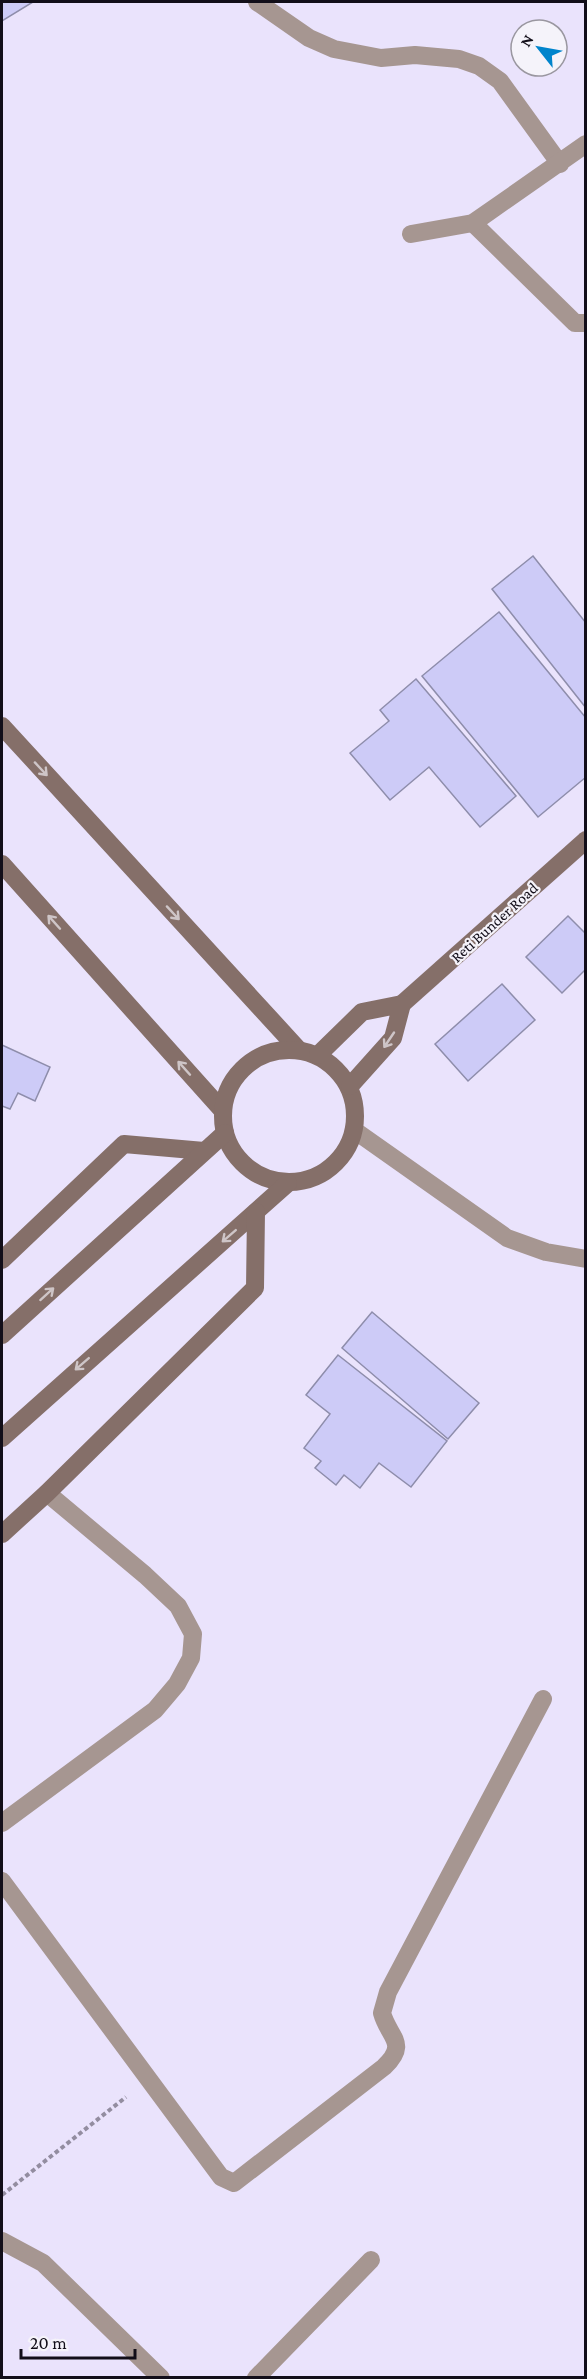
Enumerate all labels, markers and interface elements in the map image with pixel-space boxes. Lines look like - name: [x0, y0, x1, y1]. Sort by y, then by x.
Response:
- north arrow: [509, 18, 569, 78]
- text: N: [516, 31, 537, 50]
- one-way arrow: [34, 762, 48, 777]
- street label: Reti Bunder Road: [448, 879, 542, 966]
- one-way arrow: [166, 905, 180, 920]
- one-way arrow: [47, 915, 61, 930]
- one-way arrow: [383, 1032, 395, 1048]
- one-way arrow: [177, 1060, 191, 1075]
- one-way arrow: [222, 1229, 237, 1243]
- one-way arrow: [39, 1287, 54, 1301]
- one-way arrow: [74, 1358, 90, 1371]
- scale bar: [21, 2322, 135, 2360]
- text: 20 m: [30, 2333, 67, 2353]

